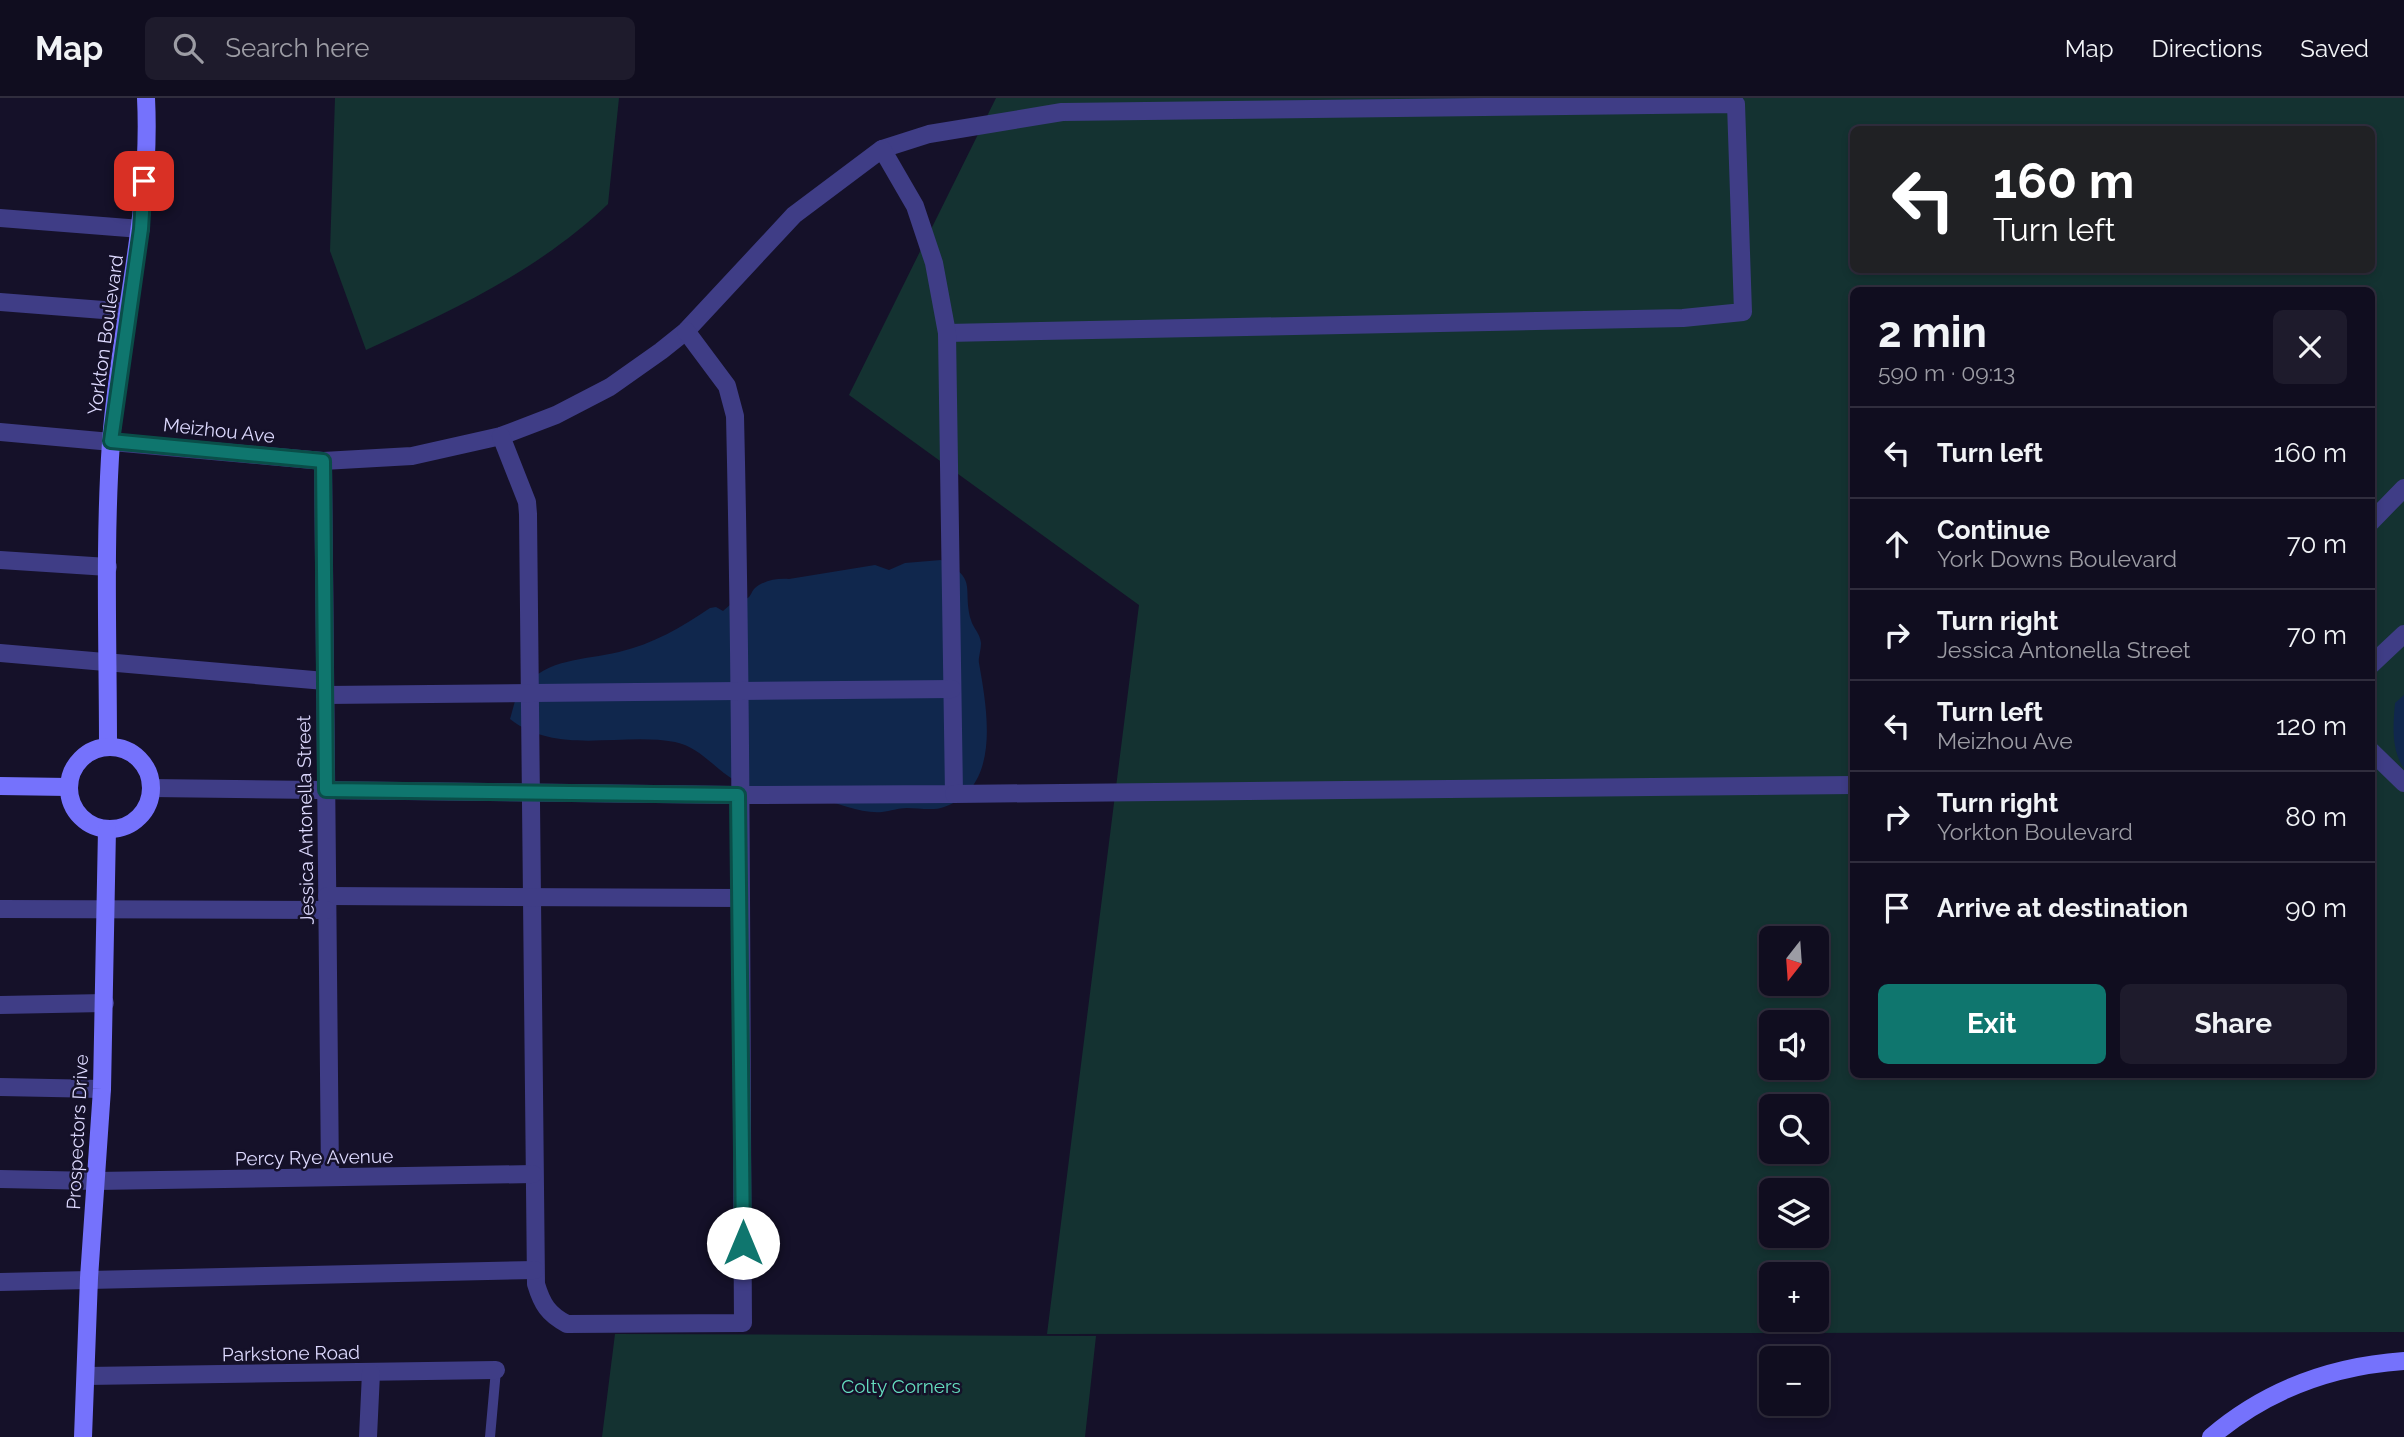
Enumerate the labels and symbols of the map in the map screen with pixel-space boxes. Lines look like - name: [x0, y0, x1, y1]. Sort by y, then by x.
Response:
- pin: [114, 151, 174, 211]
- street label: Yorkton Boulevard: [83, 253, 127, 417]
- street label: Meizhou Ave: [162, 413, 276, 447]
- street label: Jessica Antonella Street: [292, 714, 318, 925]
- north arrow: [1759, 926, 1829, 996]
- street label: Prospectors Drive: [62, 1054, 92, 1210]
- street label: Percy Rye Avenue: [235, 1145, 393, 1169]
- position arrow: [706, 1206, 780, 1280]
- street label: Parkstone Road: [222, 1341, 360, 1365]
- park label: Colty Corners: [841, 1375, 961, 1397]

